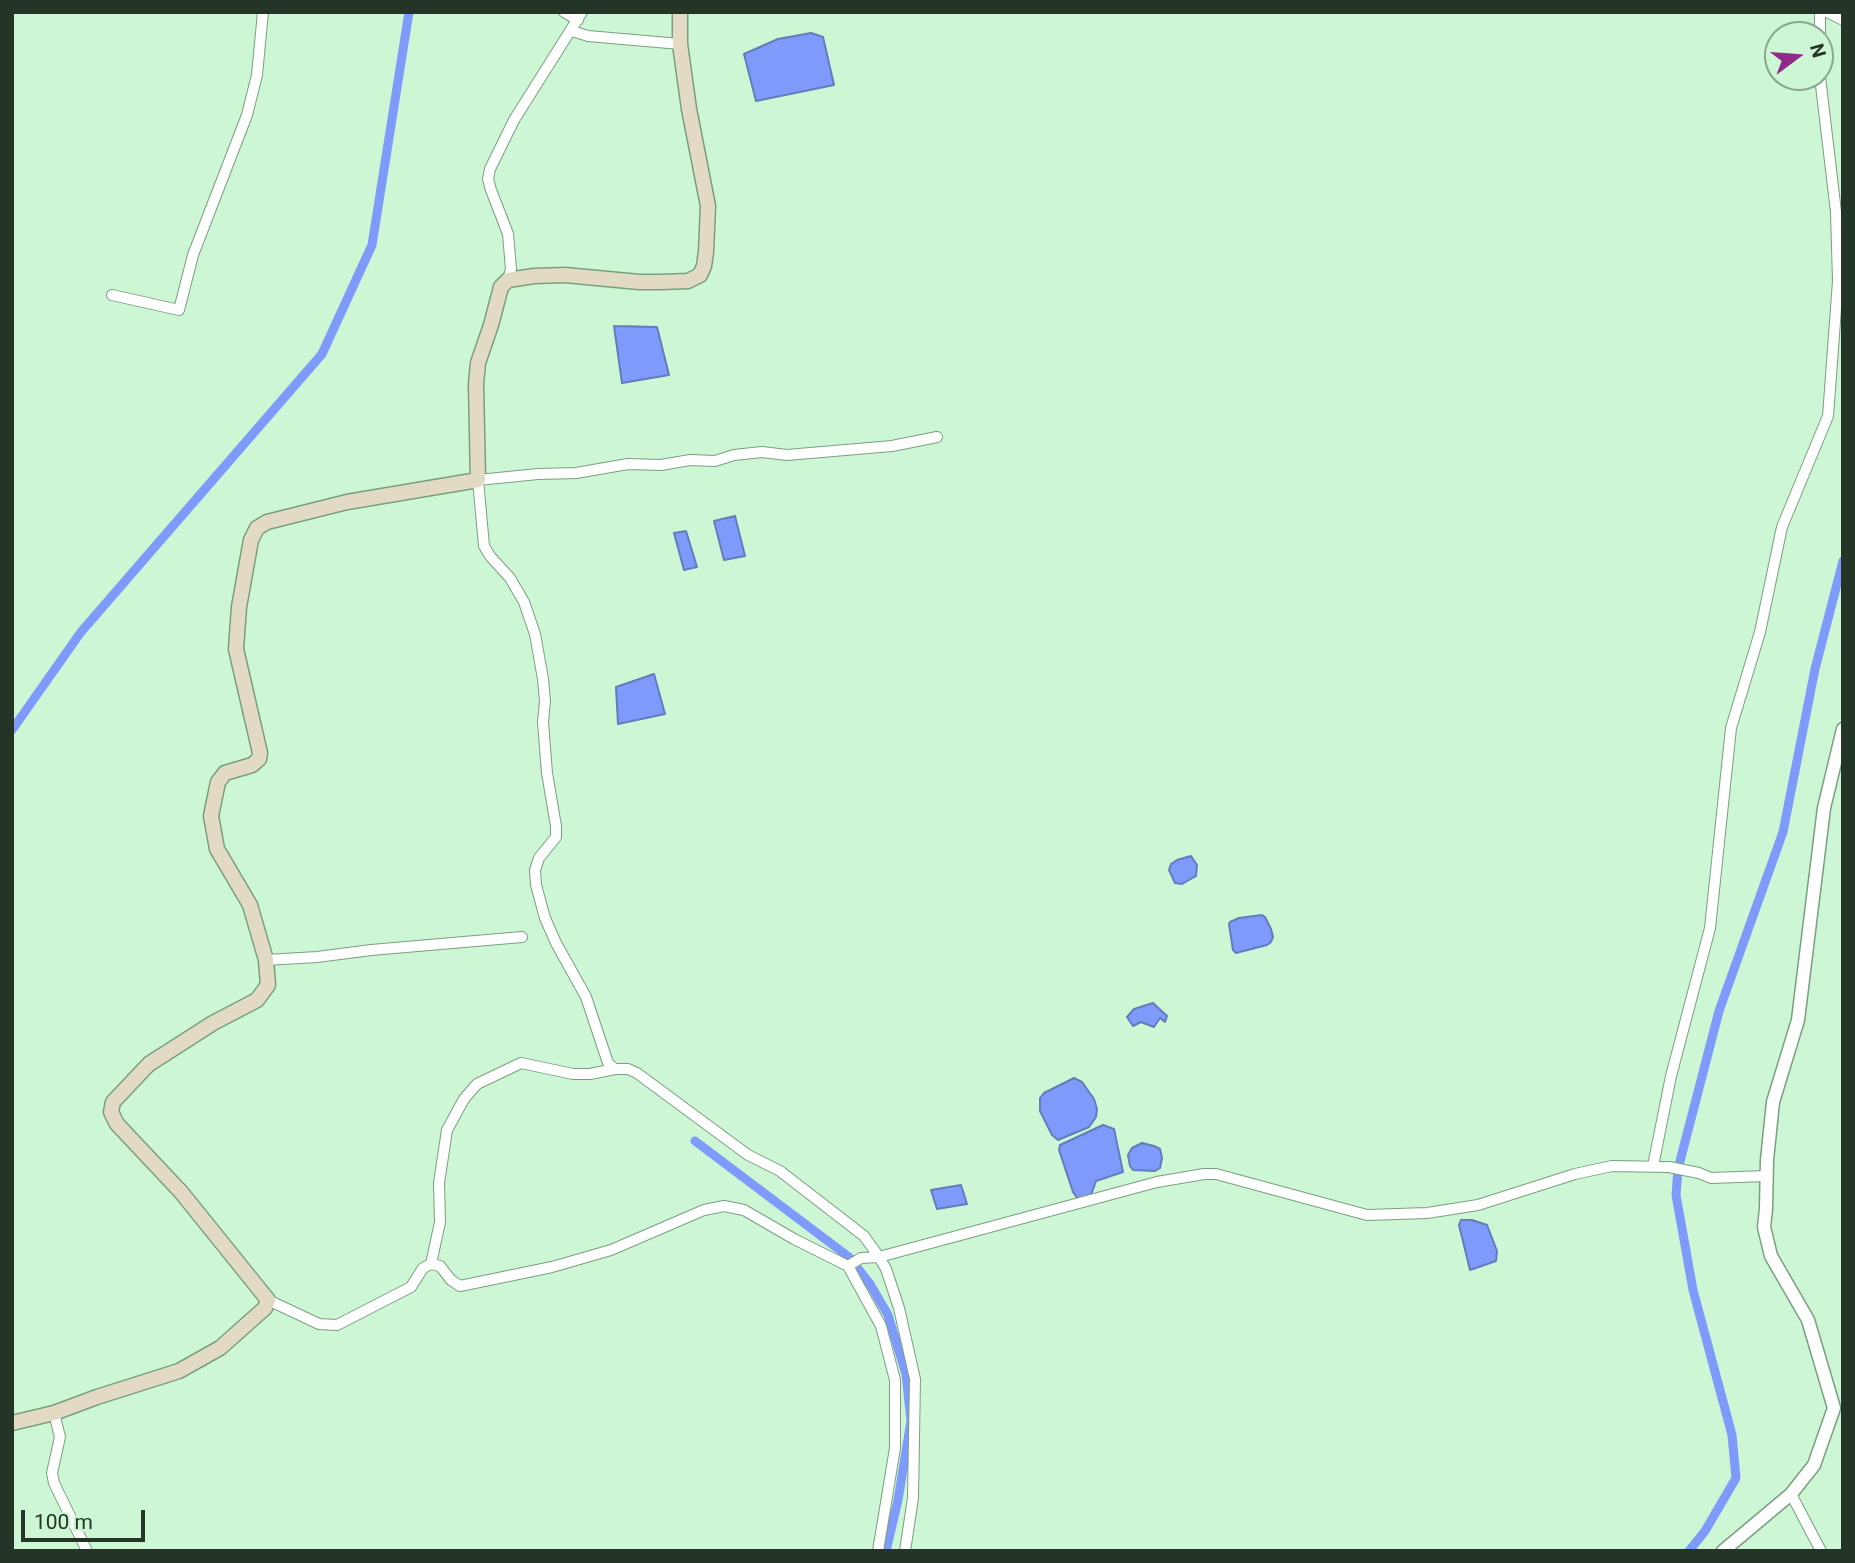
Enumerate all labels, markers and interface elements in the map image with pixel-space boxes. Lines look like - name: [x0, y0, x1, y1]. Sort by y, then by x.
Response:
- north arrow: [1764, 21, 1834, 91]
- text: N: [1805, 41, 1831, 60]
- scale bar: [24, 1496, 149, 1540]
- text: 100 m: [34, 1510, 93, 1534]

